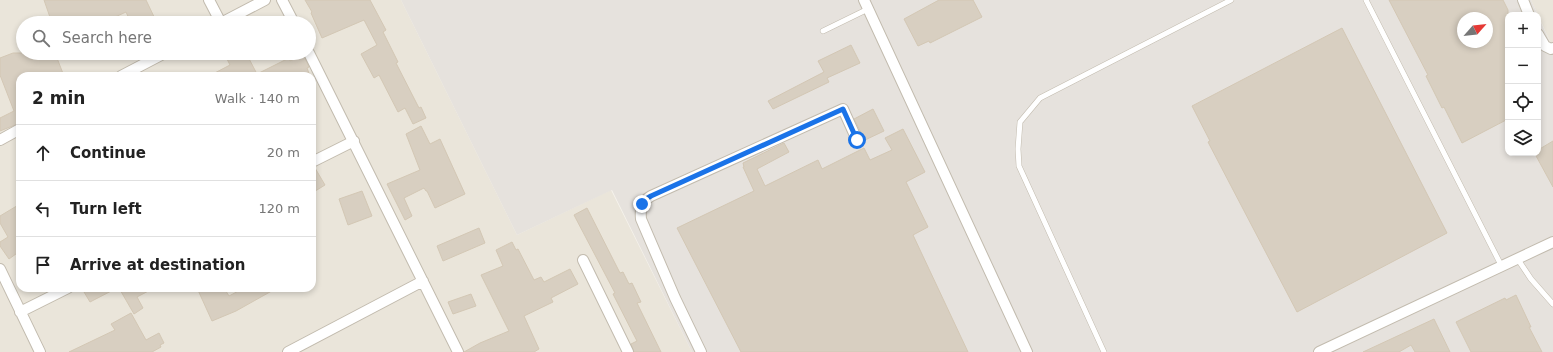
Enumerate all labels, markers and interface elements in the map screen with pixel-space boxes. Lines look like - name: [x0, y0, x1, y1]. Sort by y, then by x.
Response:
- north arrow: [1457, 12, 1493, 48]
- map controls: [1505, 12, 1541, 156]
- button: +: [1505, 12, 1541, 48]
- search box: [16, 16, 316, 60]
- icon: search: [30, 27, 52, 49]
- text: Search here: [62, 29, 152, 47]
- button: −: [1505, 48, 1541, 84]
- button: locate: [1505, 84, 1541, 120]
- text: 2 min: [32, 88, 85, 108]
- text: Walk · 140 m: [215, 91, 300, 106]
- button: layers: [1505, 120, 1541, 156]
- route start: [848, 131, 866, 149]
- icon: ahead: [32, 142, 54, 164]
- text: Continue: [70, 144, 146, 162]
- text: 20 m: [267, 145, 300, 160]
- route end: [633, 195, 651, 213]
- icon: left: [32, 198, 54, 220]
- text: Turn left: [70, 200, 142, 218]
- text: 120 m: [258, 201, 300, 216]
- icon: arrive: [32, 254, 54, 276]
- text: Arrive at destination: [70, 256, 245, 274]

